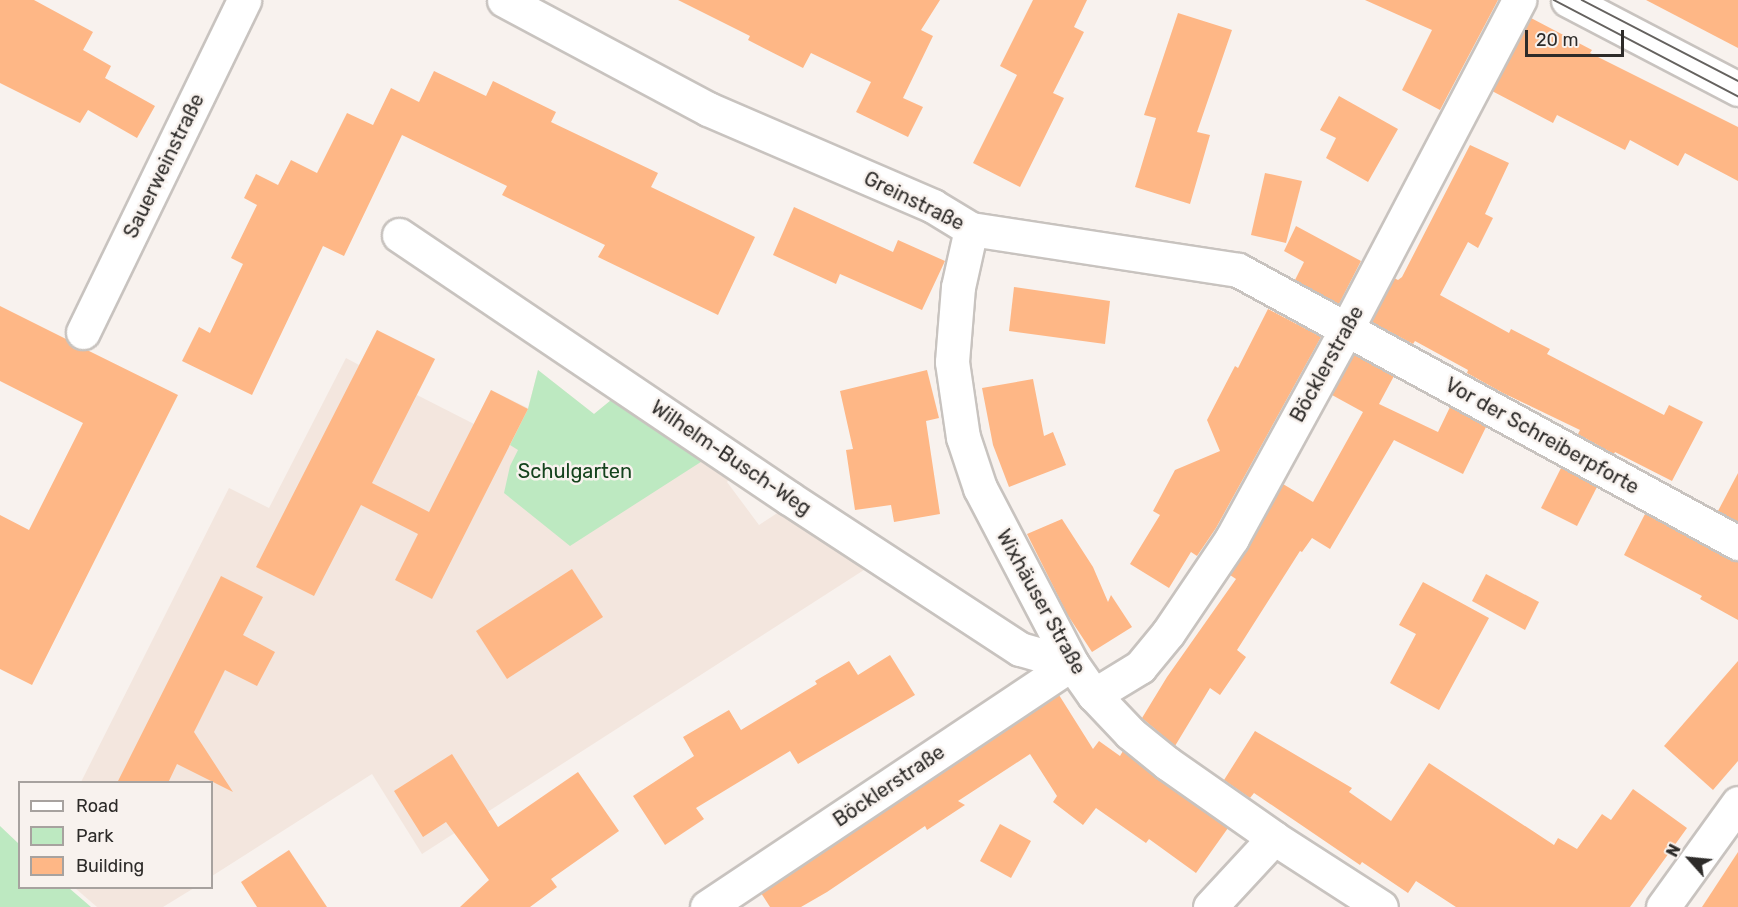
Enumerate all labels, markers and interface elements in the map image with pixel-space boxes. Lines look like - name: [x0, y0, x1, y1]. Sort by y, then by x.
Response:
- scale bar: [1528, 18, 1627, 56]
- text: 20 m: [1536, 29, 1578, 51]
- street label: Sauerweinstraße: [119, 90, 209, 242]
- street label: Greinstraße: [860, 166, 968, 236]
- street label: Böcklerstraße: [1285, 302, 1369, 426]
- street label: Vor der Schreiberpforte: [1440, 372, 1644, 500]
- street label: Wilhelm-Busch-Weg: [646, 395, 816, 521]
- park label: Schulgarten: [518, 459, 632, 483]
- street label: Wixhäuser Straße: [991, 525, 1091, 679]
- street label: Böcklerstraße: [829, 740, 949, 832]
- legend: [18, 781, 213, 889]
- text: Road: [76, 795, 119, 817]
- text: Park: [76, 825, 113, 847]
- north arrow: [1660, 829, 1720, 889]
- text: N: [1662, 841, 1685, 860]
- text: Building: [76, 855, 144, 877]

